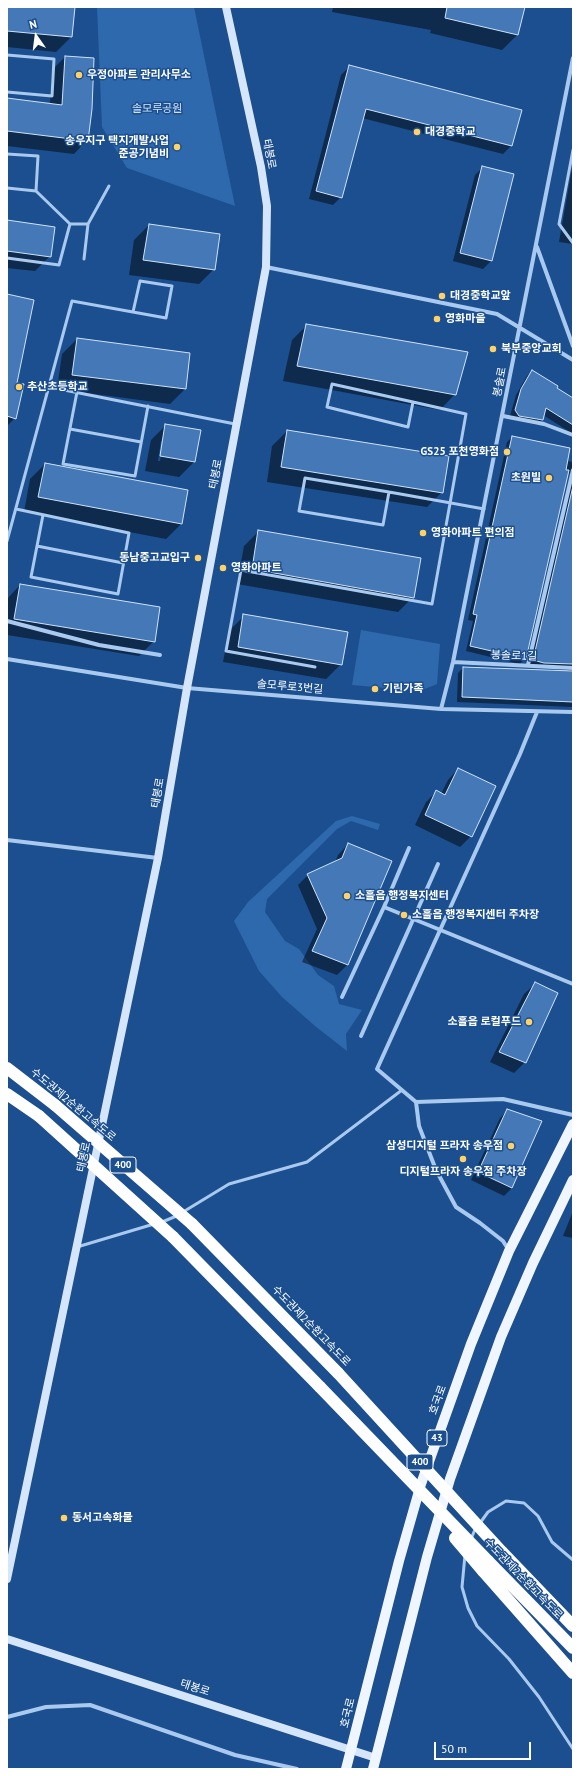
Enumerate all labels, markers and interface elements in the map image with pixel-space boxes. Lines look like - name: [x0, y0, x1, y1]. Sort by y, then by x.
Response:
- north arrow: [16, 16, 56, 56]
- text: N: [28, 17, 38, 32]
- place label: 우정아파트 관리사무소: [87, 68, 191, 82]
- marker: 우정아파트 관리사무소: [74, 70, 84, 80]
- park label: 솔모루공원: [132, 102, 182, 116]
- place label: 대경중학교: [425, 125, 476, 139]
- marker: 대경중학교: [412, 127, 422, 137]
- place label: 송우지구 택지개발사업 준공기념비: [65, 134, 169, 160]
- street label: 태봉로: [260, 138, 278, 170]
- marker: 송우지구 택지개발사업 준공기념비: [172, 142, 182, 152]
- place label: 대경중학교앞: [450, 289, 511, 303]
- marker: 대경중학교앞: [437, 291, 447, 301]
- place label: 영화마을: [445, 312, 485, 326]
- marker: 영화마을: [432, 314, 442, 324]
- place label: 북부중앙교회: [501, 342, 562, 356]
- marker: 북부중앙교회: [488, 344, 498, 354]
- street label: 봉솔로: [491, 366, 509, 398]
- place label: 추산초등학교: [27, 380, 88, 394]
- marker: 추산초등학교: [14, 382, 24, 392]
- place label: GS25 포천영화점: [421, 445, 499, 459]
- marker: GS25 포천영화점: [502, 447, 512, 457]
- street label: 태봉로: [207, 458, 225, 490]
- place label: 초원빌: [511, 471, 541, 485]
- marker: 초원빌: [544, 473, 554, 483]
- place label: 영화아파트 편의점: [431, 526, 515, 540]
- marker: 영화아파트 편의점: [418, 528, 428, 538]
- place label: 동남중고교입구: [119, 551, 190, 565]
- marker: 동남중고교입구: [193, 553, 203, 563]
- place label: 영화아파트: [231, 561, 282, 575]
- marker: 영화아파트: [218, 563, 228, 573]
- street label: 봉솔로1길: [491, 649, 537, 663]
- street label: 솔모루로3번길: [256, 678, 324, 696]
- place label: 기린가족: [383, 682, 423, 696]
- marker: 기린가족: [370, 684, 380, 694]
- street label: 태봉로: [149, 777, 167, 809]
- place label: 소흘읍 행정복지센터: [355, 889, 449, 903]
- marker: 소흘읍 행정복지센터: [342, 891, 352, 901]
- place label: 소흘읍 행정복지센터 주차장: [412, 908, 539, 922]
- marker: 소흘읍 행정복지센터 주차장: [399, 910, 409, 920]
- place label: 소흘읍 로컬푸드: [447, 1015, 521, 1029]
- marker: 소흘읍 로컬푸드: [524, 1017, 534, 1027]
- street label: 수도권제2순환고속도로: [28, 1065, 118, 1145]
- place label: 삼성디지털 프라자 송우점: [386, 1139, 503, 1153]
- street label: 태봉로: [74, 1141, 94, 1173]
- marker: 삼성디지털 프라자 송우점: [506, 1141, 516, 1151]
- marker: 디지털프라자 송우점 주차장: [458, 1154, 468, 1164]
- road number: 400: [110, 1157, 136, 1173]
- place label: 디지털프라자 송우점 주차장: [399, 1165, 527, 1179]
- street label: 수도권제2순환고속도로: [269, 1283, 353, 1369]
- street label: 호국로: [427, 1383, 449, 1417]
- road number: 43: [427, 1430, 447, 1446]
- road number: 400: [407, 1454, 433, 1470]
- place label: 동서고속화물: [72, 1511, 133, 1525]
- marker: 동서고속화물: [59, 1513, 69, 1523]
- street label: 수도권제2순환고속도로: [481, 1536, 565, 1622]
- street label: 태봉로: [179, 1677, 211, 1699]
- street label: 호국로: [338, 1697, 358, 1729]
- scale bar: [436, 1734, 533, 1760]
- text: 50 m: [441, 1741, 467, 1756]

